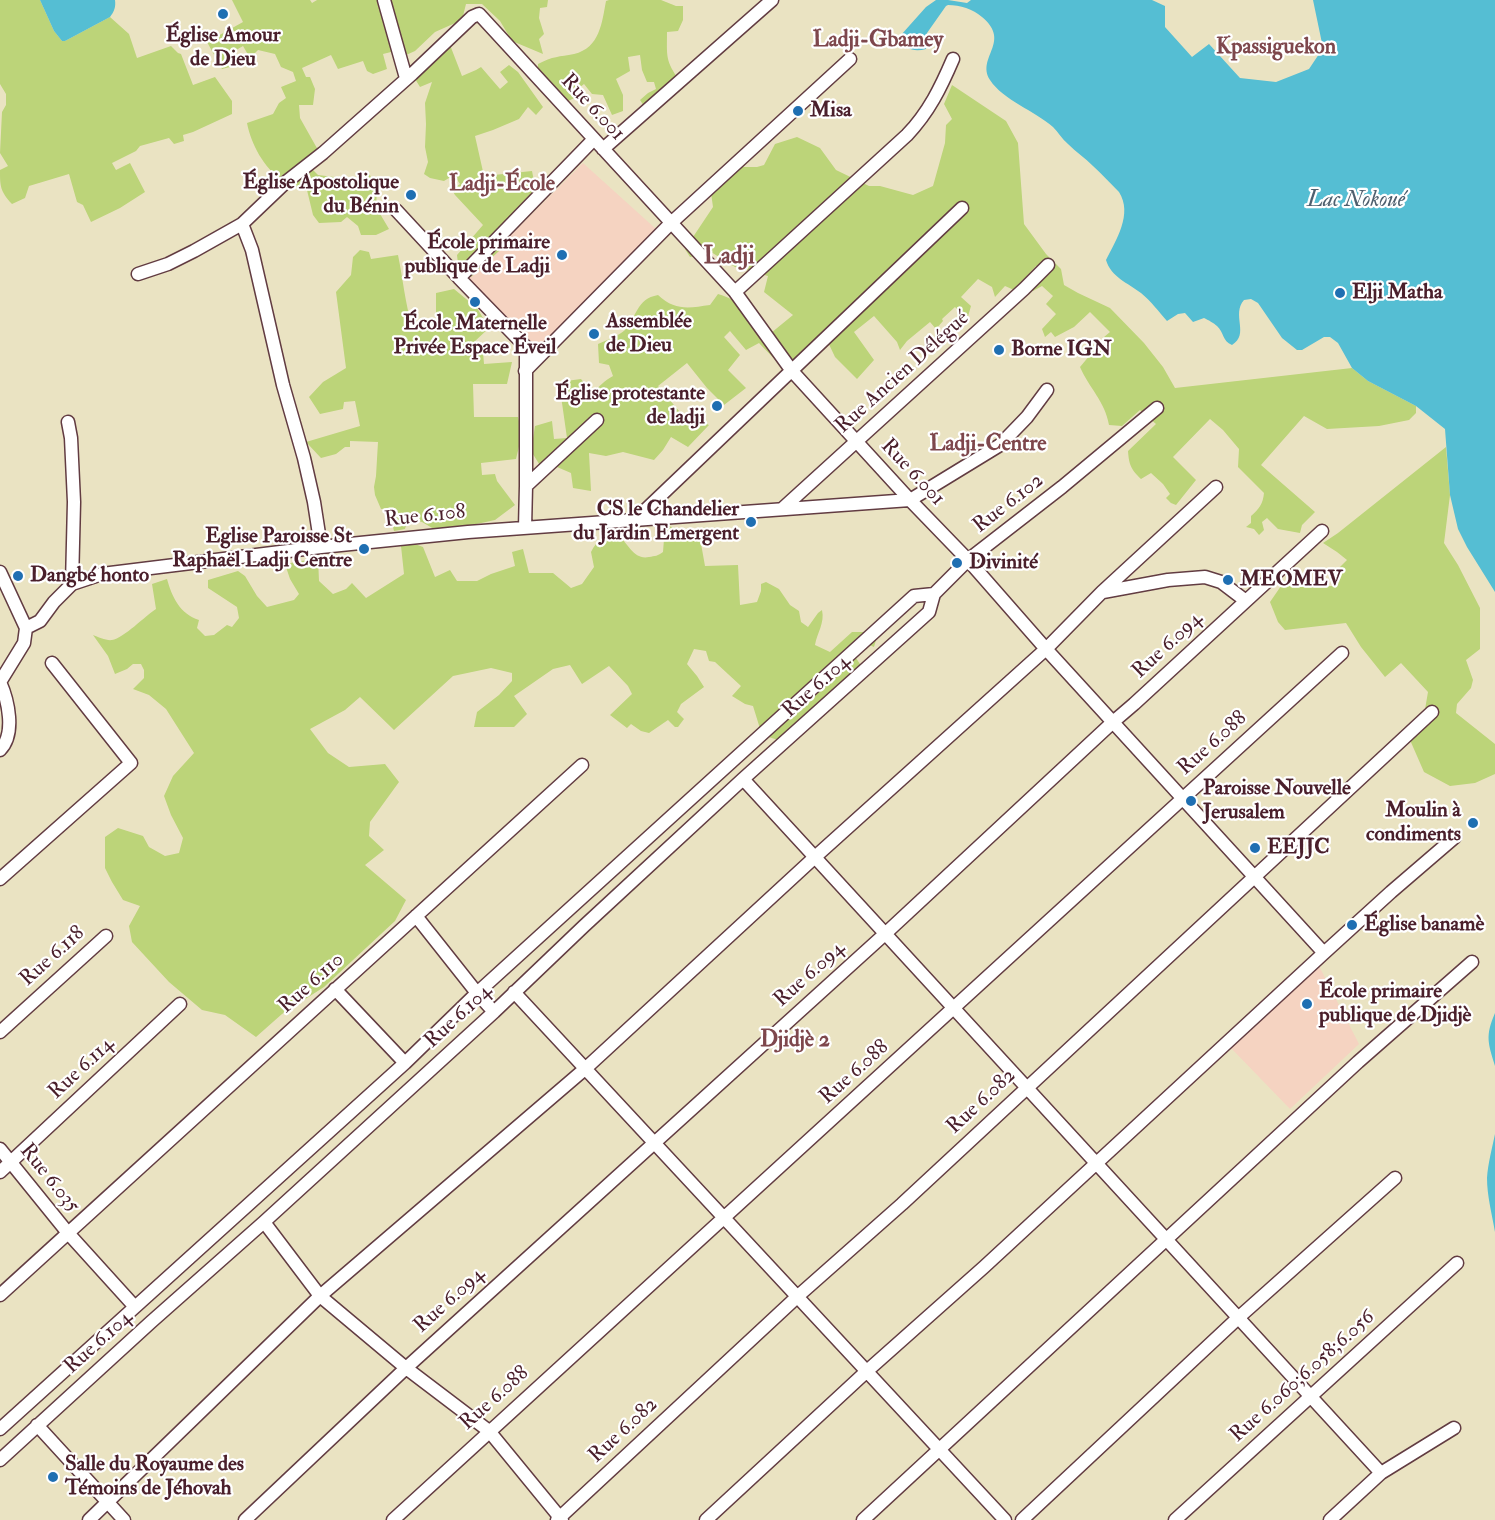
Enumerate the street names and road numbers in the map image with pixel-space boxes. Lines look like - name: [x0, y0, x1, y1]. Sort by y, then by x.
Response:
- street label: Rue 6.001: [555, 69, 629, 147]
- street label: Rue Ancien Délégué: [831, 306, 975, 440]
- street label: Rue 6.001: [875, 434, 949, 512]
- street label: Rue 6.102: [969, 469, 1049, 539]
- street label: Rue 6.108: [383, 500, 467, 534]
- street label: Rue 6.094: [1128, 607, 1208, 685]
- street label: Rue 6.104: [778, 650, 856, 724]
- street label: Rue 6.088: [1173, 707, 1253, 781]
- street label: Rue 6.118: [15, 921, 91, 993]
- street label: Rue 6.094: [769, 937, 851, 1013]
- street label: Rue 6.110: [274, 948, 350, 1020]
- street label: Rue 6.104: [420, 980, 498, 1054]
- street label: Rue 6.114: [44, 1033, 120, 1105]
- street label: Rue 6.088: [815, 1036, 895, 1110]
- street label: Rue 6.082: [942, 1064, 1022, 1140]
- street label: Rue 6.035: [14, 1139, 84, 1219]
- street label: Rue 6.094: [409, 1263, 491, 1339]
- street label: Rue 6.060;6.058;6.056: [1225, 1305, 1381, 1449]
- street label: Rue 6.104: [60, 1306, 138, 1380]
- street label: Rue 6.088: [455, 1362, 535, 1436]
- street label: Rue 6.082: [584, 1393, 664, 1469]

